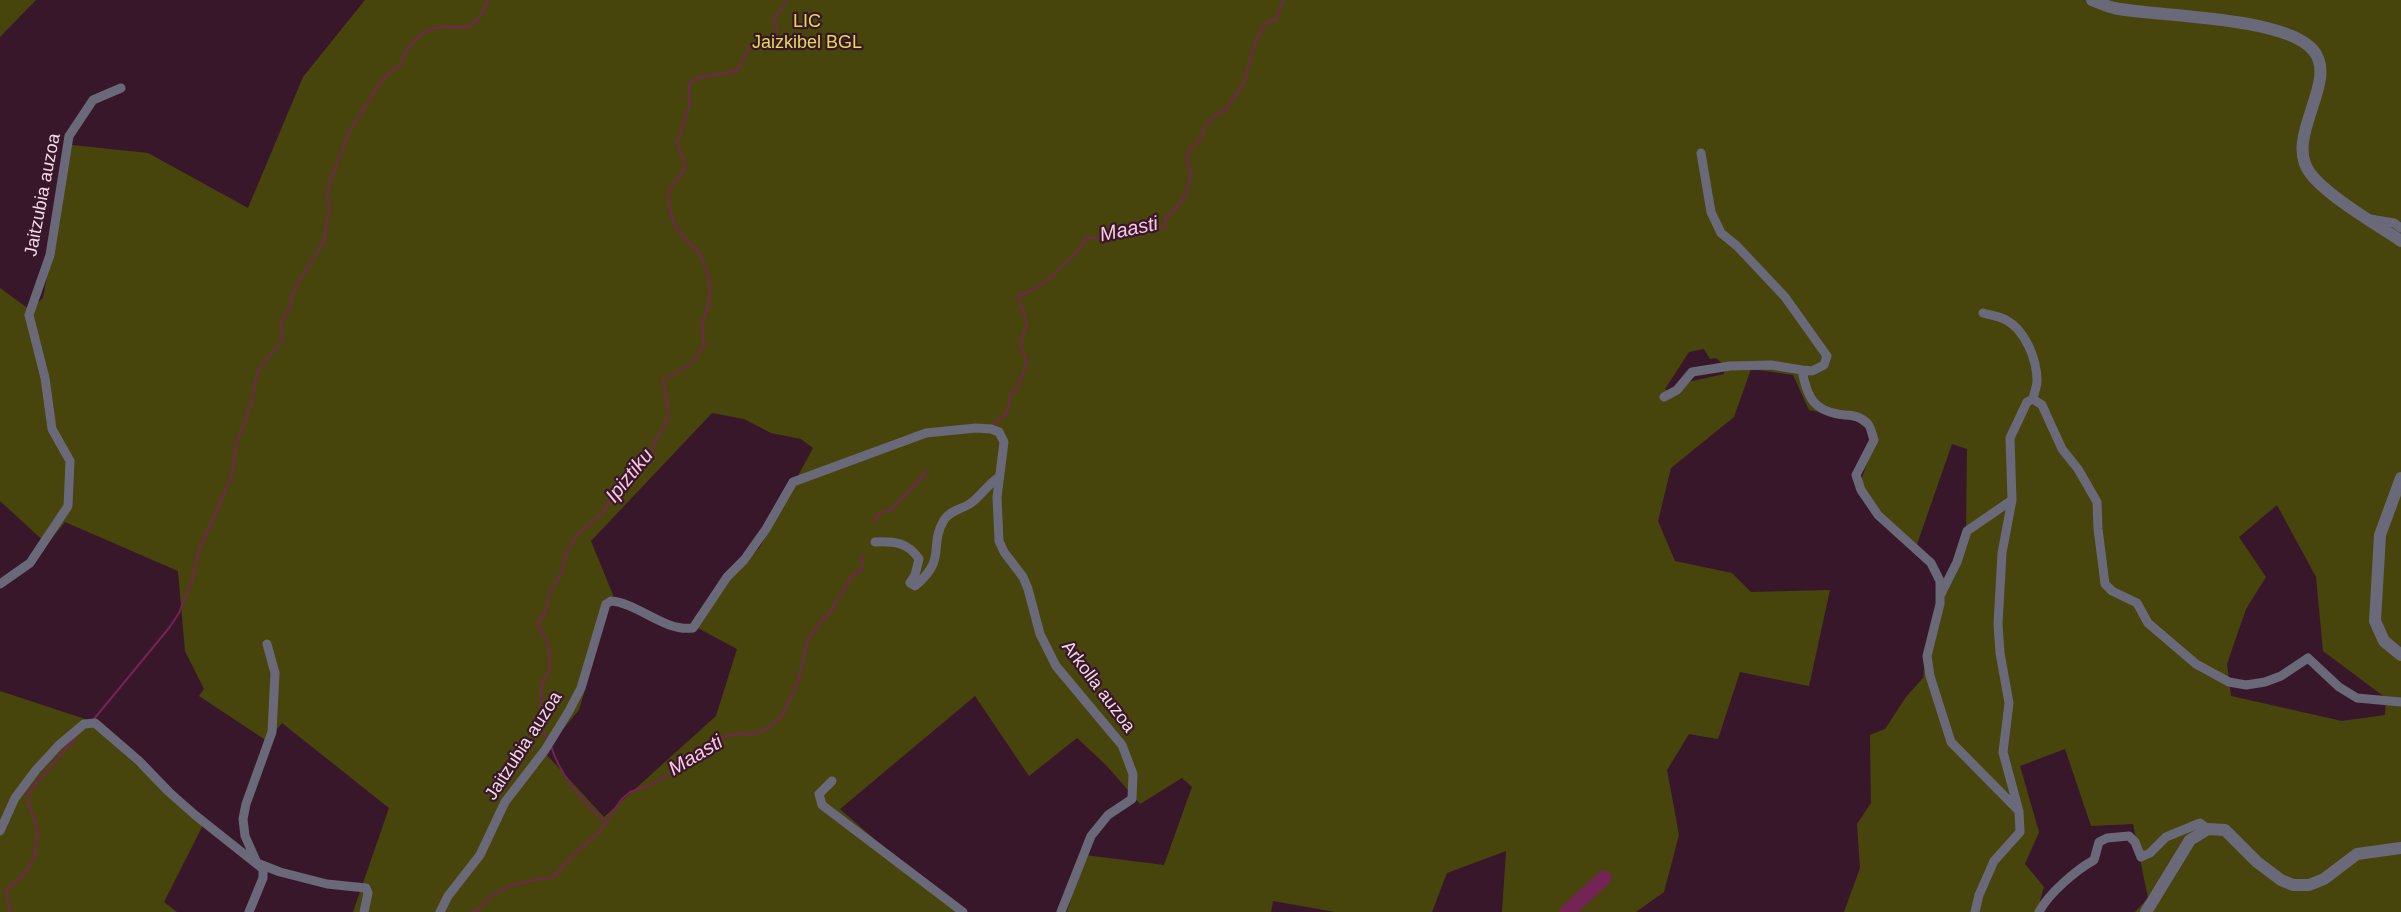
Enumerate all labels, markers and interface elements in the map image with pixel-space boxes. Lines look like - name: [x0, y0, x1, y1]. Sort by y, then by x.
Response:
- park label: LIC Jaizkibel BGL: [752, 11, 862, 54]
- street label: Jaitzubia auzoa: [20, 132, 66, 258]
- water label: Maasti: [1098, 212, 1160, 248]
- water label: Ipiztiku: [601, 444, 659, 508]
- street label: Arkolla auzoa: [1057, 637, 1139, 737]
- street label: Jaitzubia auzoa: [481, 688, 567, 804]
- water label: Maasti: [665, 731, 727, 781]

